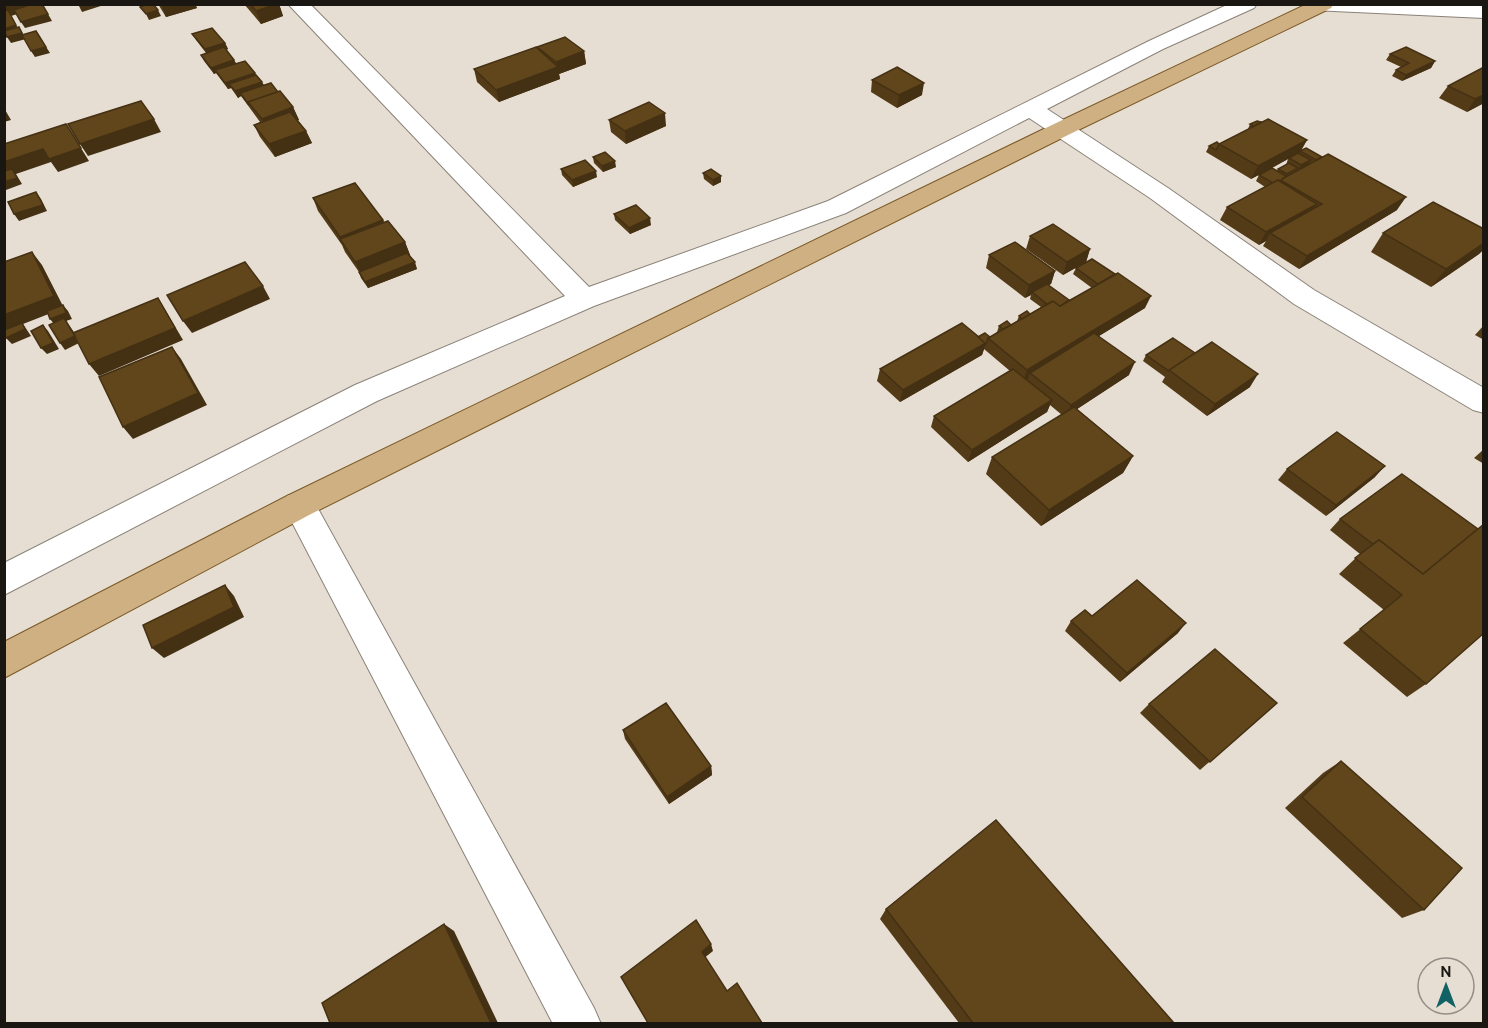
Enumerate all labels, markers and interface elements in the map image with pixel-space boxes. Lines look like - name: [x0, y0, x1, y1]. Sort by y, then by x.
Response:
- north arrow: [1416, 956, 1476, 1016]
- text: N: [1440, 962, 1452, 981]

